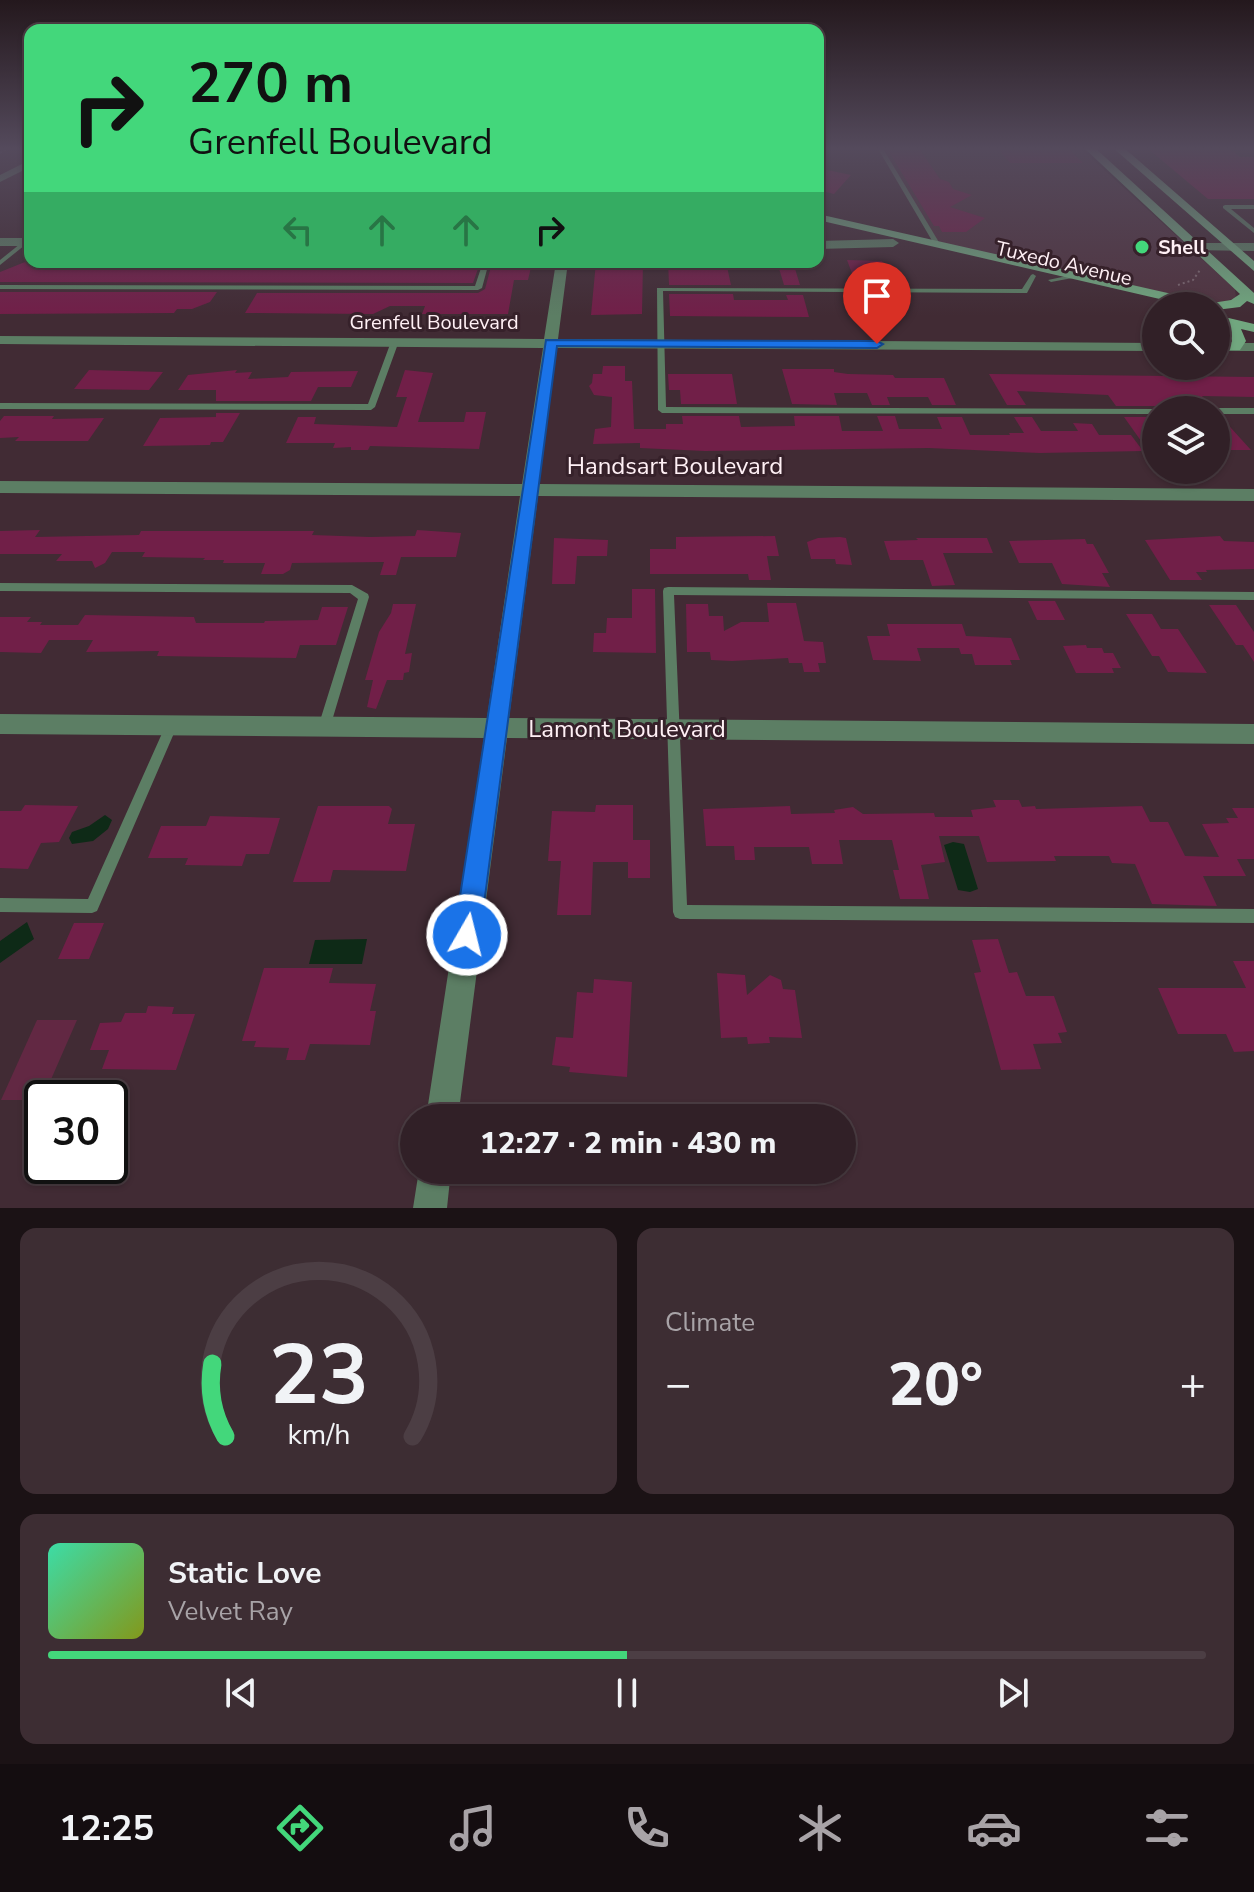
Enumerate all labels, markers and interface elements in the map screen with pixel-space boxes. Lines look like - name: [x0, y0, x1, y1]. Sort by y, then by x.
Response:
- text: 270 m: [188, 45, 353, 122]
- icon: right: [56, 56, 160, 160]
- text: Grenfell Boulevard: [188, 118, 492, 167]
- icon: left: [276, 208, 320, 252]
- icon: ahead: [360, 208, 404, 252]
- icon: ahead: [444, 208, 488, 252]
- icon: right: [528, 208, 572, 252]
- place label: Shell: [1158, 234, 1207, 261]
- street label: Tuxedo Avenue: [993, 235, 1135, 292]
- marker: Shell: [1133, 238, 1151, 256]
- pin: [843, 262, 911, 344]
- icon: arrive: [855, 274, 899, 318]
- map controls: [1142, 292, 1230, 484]
- button: search: [1142, 292, 1230, 380]
- street label: Grenfell Boulevard: [349, 309, 519, 336]
- button: layers: [1142, 396, 1230, 484]
- street label: Handsart Boulevard: [567, 450, 783, 482]
- street label: Lamont Boulevard: [528, 713, 726, 745]
- position arrow: [425, 893, 509, 977]
- speed limit sign: 30: [24, 1080, 128, 1184]
- text: 12:27 · 2 min · 430 m: [480, 1123, 776, 1164]
- text: Climate: [665, 1305, 755, 1340]
- text: 23: [269, 1319, 368, 1432]
- text: 20°: [888, 1344, 983, 1426]
- text: −: [665, 1355, 691, 1415]
- text: +: [1180, 1355, 1206, 1415]
- text: km/h: [287, 1415, 350, 1454]
- text: Static Love: [168, 1553, 322, 1594]
- text: Velvet Ray: [168, 1594, 293, 1629]
- icon: previous: [219, 1671, 263, 1715]
- icon: pause: [605, 1671, 649, 1715]
- icon: next: [991, 1671, 1035, 1715]
- icon: directions: [272, 1800, 328, 1856]
- icon: music: [445, 1800, 501, 1856]
- icon: phone: [619, 1800, 675, 1856]
- icon: climate: [792, 1800, 848, 1856]
- icon: car: [966, 1800, 1022, 1856]
- icon: filters: [1139, 1800, 1195, 1856]
- text: 12:25: [59, 1804, 154, 1853]

